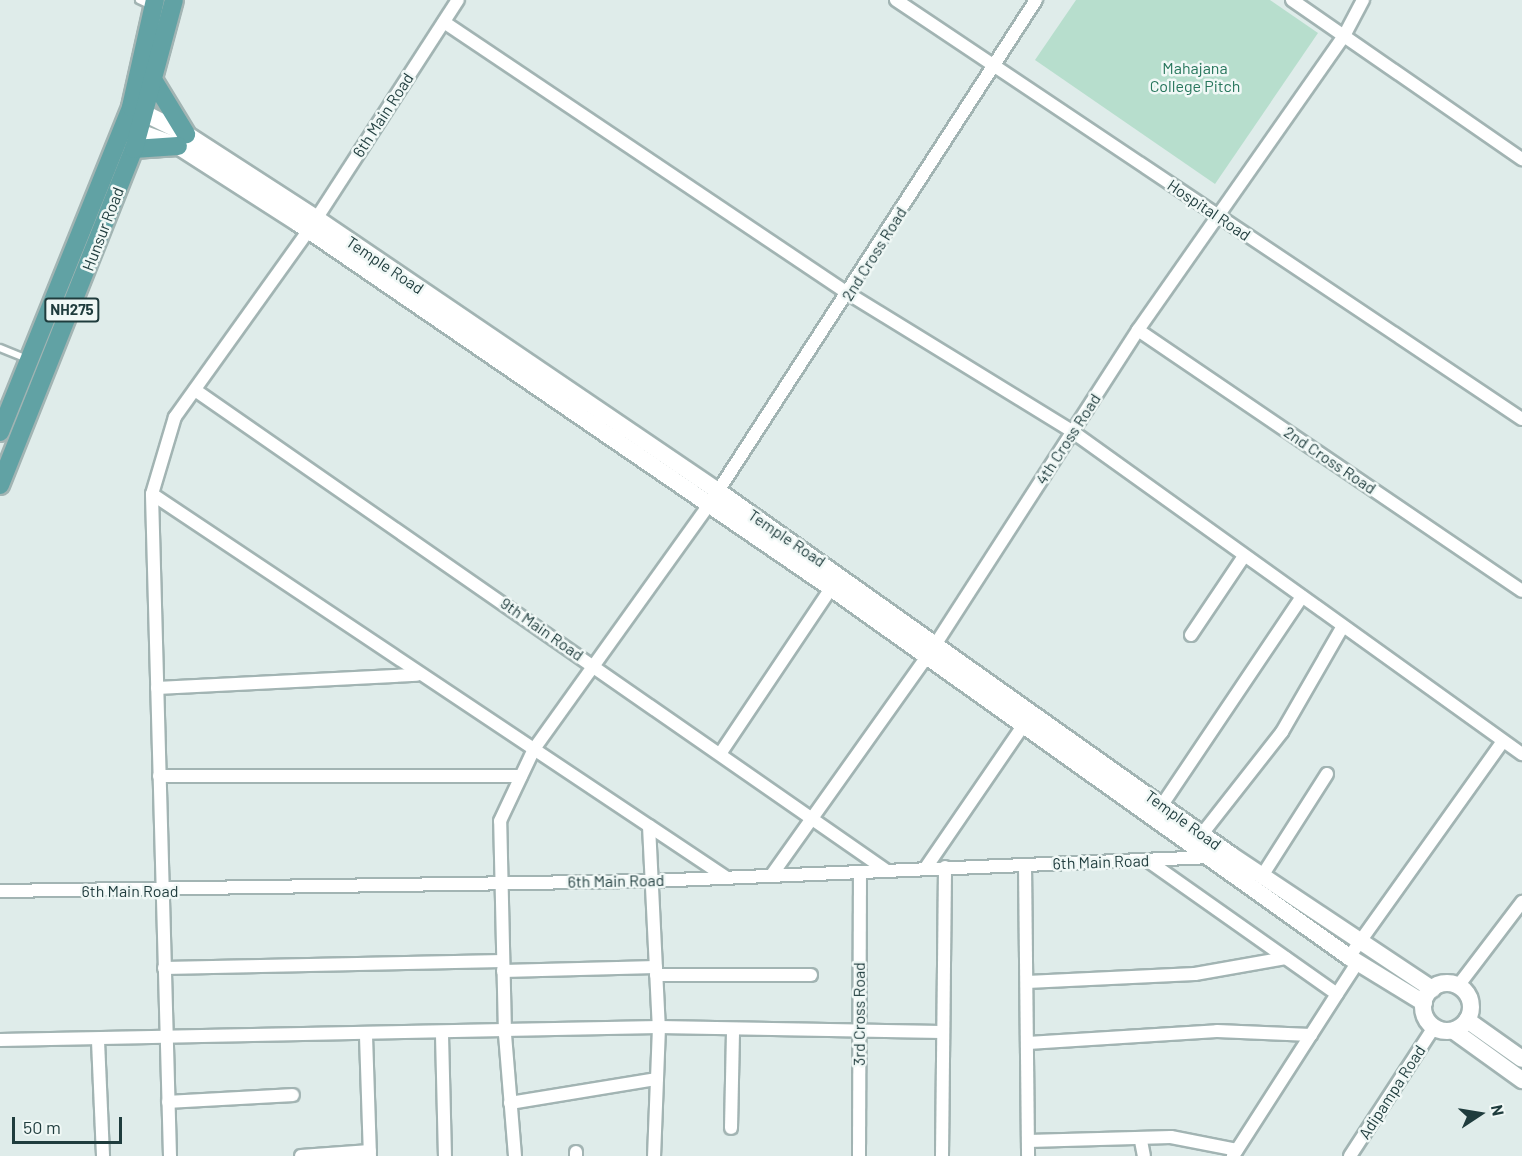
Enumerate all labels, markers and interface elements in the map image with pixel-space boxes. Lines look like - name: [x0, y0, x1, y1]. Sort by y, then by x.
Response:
- park label: Mahajana College Pitch: [1150, 58, 1240, 96]
- street label: 6th Main Road: [349, 69, 417, 161]
- street label: Hospital Road: [1164, 175, 1254, 245]
- street label: Hunsur Road: [78, 184, 128, 274]
- street label: 2nd Cross Road: [838, 204, 910, 304]
- street label: Temple Road: [343, 232, 427, 298]
- road number: NH275: [44, 298, 100, 322]
- street label: 4th Cross Road: [1032, 390, 1104, 488]
- street label: 2nd Cross Road: [1280, 422, 1380, 498]
- street label: Temple Road: [745, 505, 829, 571]
- street label: 9th Main Road: [497, 593, 587, 665]
- street label: Temple Road: [1141, 786, 1225, 854]
- street label: 6th Main Road: [1052, 851, 1150, 873]
- street label: 6th Main Road: [567, 871, 665, 891]
- street label: 6th Main Road: [82, 881, 178, 901]
- street label: 3rd Cross Road: [849, 962, 869, 1066]
- street label: Adipampa Road: [1354, 1041, 1430, 1143]
- north arrow: [1450, 1084, 1510, 1144]
- text: N: [1488, 1103, 1508, 1117]
- scale bar: [15, 1105, 124, 1143]
- text: 50 m: [23, 1116, 61, 1138]

